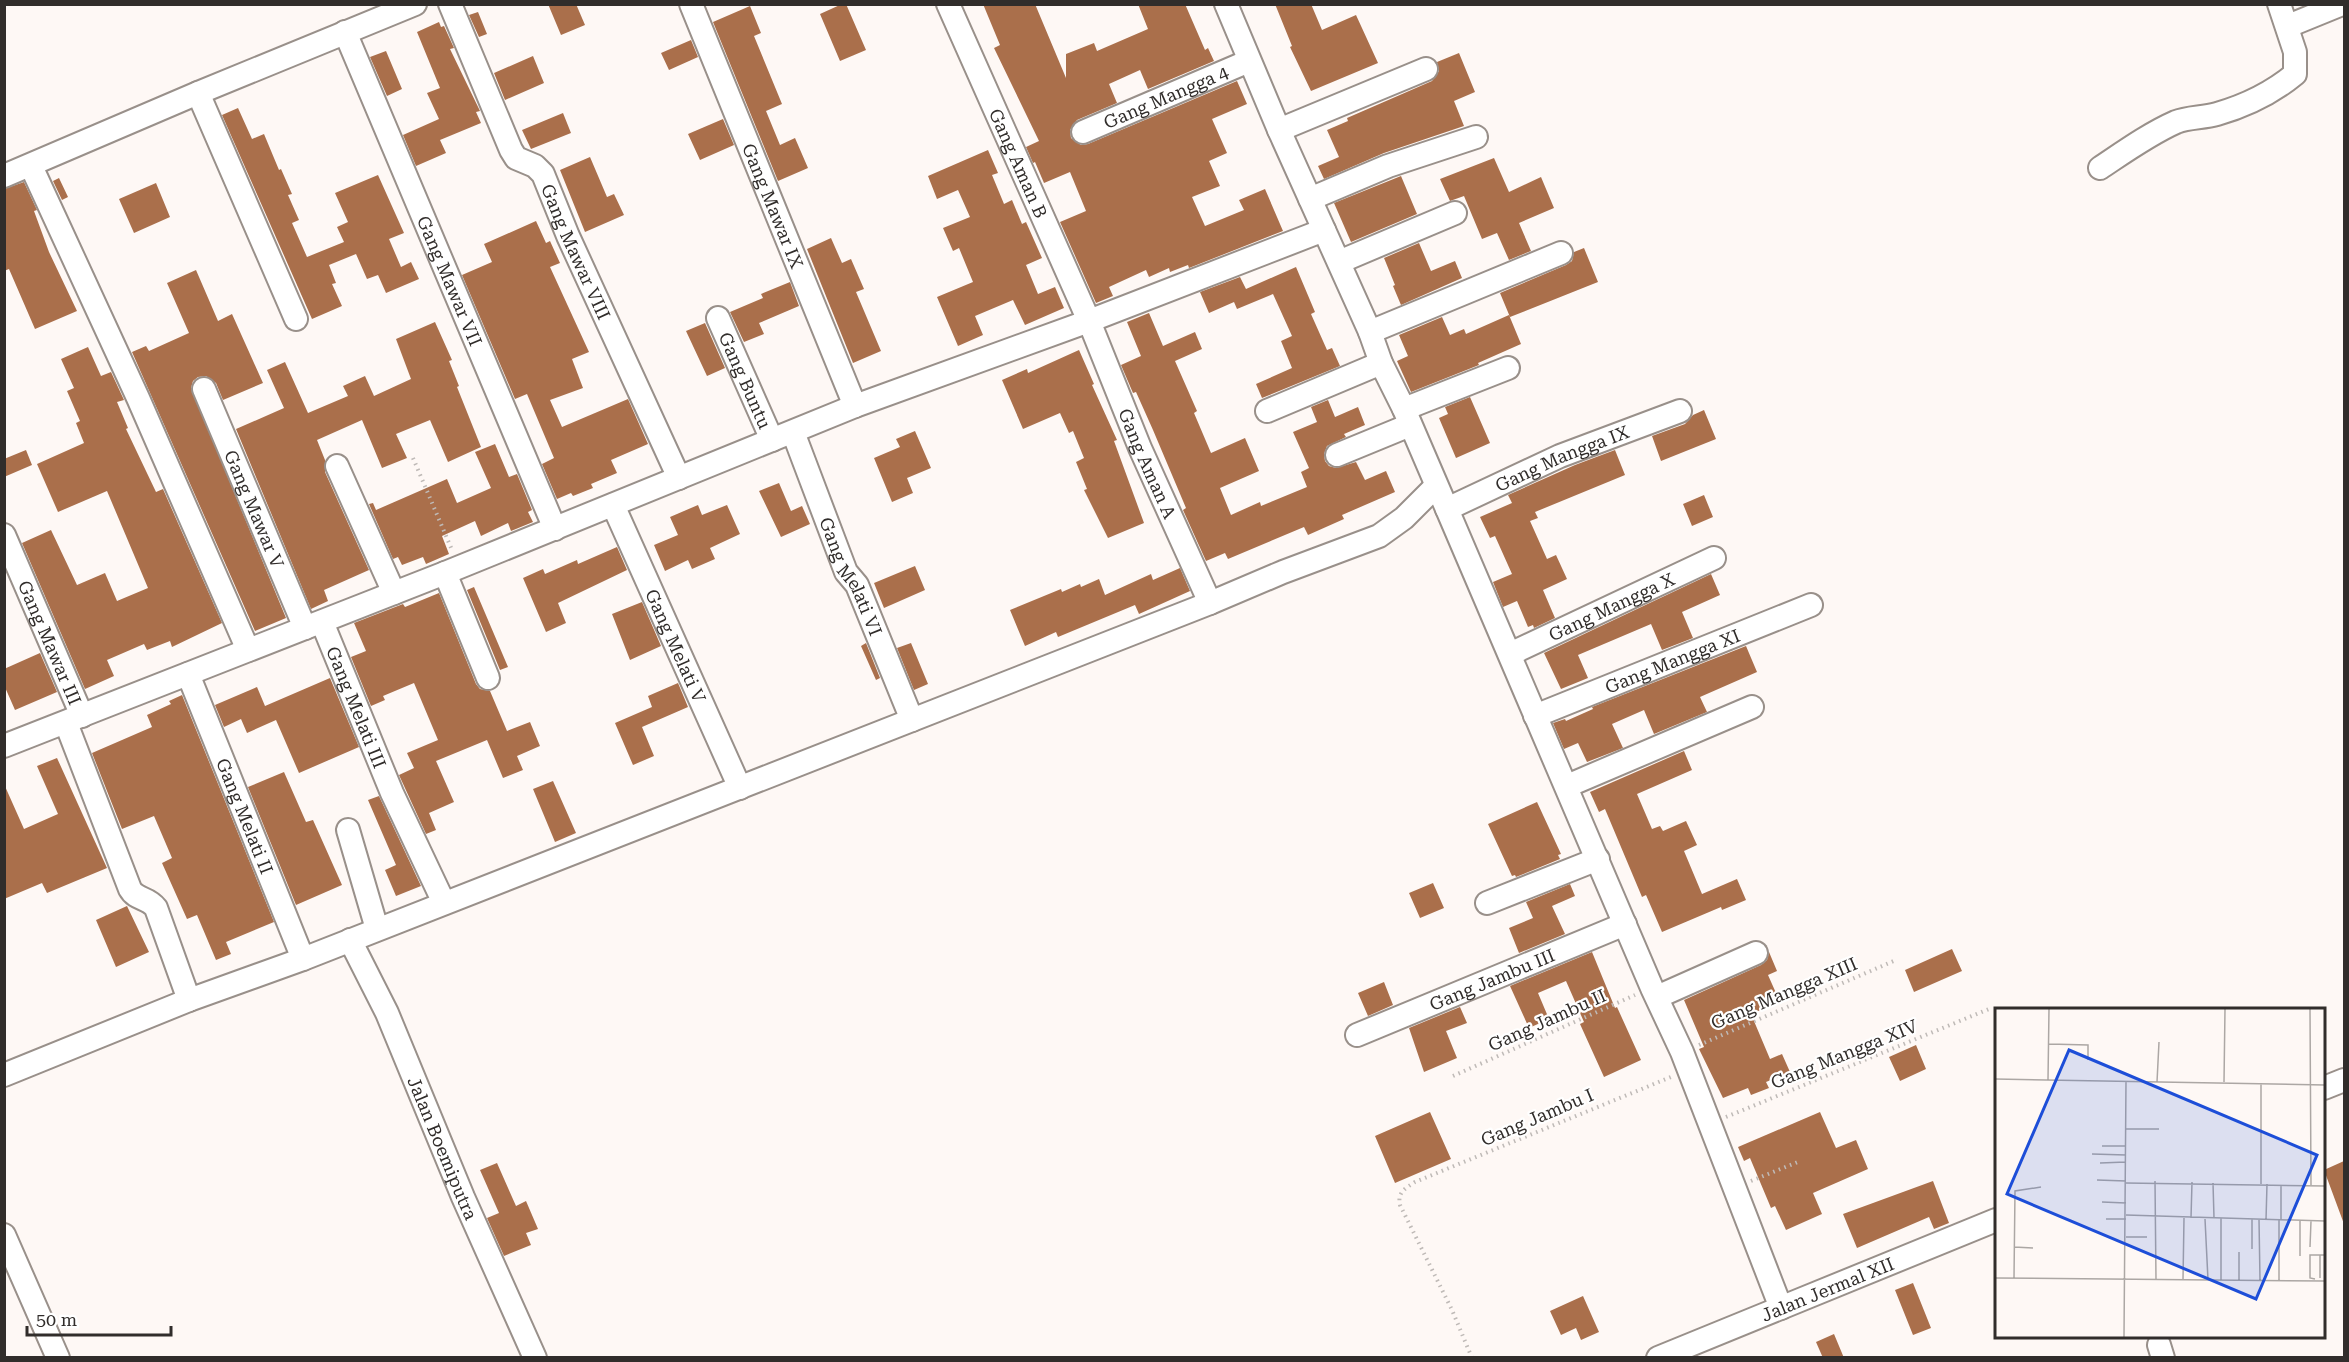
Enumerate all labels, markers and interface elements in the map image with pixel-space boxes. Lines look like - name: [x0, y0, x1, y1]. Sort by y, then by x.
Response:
- street label: Gang Mangga 4: [1100, 61, 1231, 133]
- street label: Gang Aman B: [985, 105, 1052, 221]
- street label: Gang Mawar IX: [738, 140, 808, 272]
- street label: Gang Mawar VIII: [538, 181, 615, 323]
- street label: Gang Mawar VII: [413, 212, 487, 349]
- street label: Gang Buntu: [715, 329, 776, 432]
- street label: Gang Aman A: [1115, 405, 1181, 522]
- street label: Gang Mangga IX: [1492, 421, 1632, 495]
- street label: Gang Mawar V: [220, 447, 289, 571]
- street label: Gang Melati VI: [816, 514, 887, 639]
- street label: Gang Mangga X: [1545, 568, 1678, 645]
- street label: Gang Mawar III: [14, 577, 86, 708]
- street label: Gang Melati V: [642, 586, 711, 706]
- street label: Gang Mangga XI: [1602, 624, 1743, 697]
- street label: Gang Melati III: [323, 643, 391, 771]
- street label: Gang Melati II: [213, 755, 278, 877]
- street label: Gang Jambu III: [1426, 944, 1558, 1014]
- street label: Gang Mangga XIII: [1708, 953, 1860, 1033]
- street label: Gang Jambu II: [1485, 985, 1609, 1055]
- inset map: [1995, 1008, 2325, 1338]
- street label: Gang Mangga XIV: [1768, 1015, 1921, 1093]
- street label: Jalan Boemiputra: [404, 1073, 482, 1223]
- street label: Gang Jambu I: [1478, 1084, 1596, 1150]
- street label: Jalan Jermal XII: [1758, 1252, 1897, 1325]
- scale bar: [27, 1299, 171, 1337]
- text: 50 m: [36, 1309, 77, 1330]

